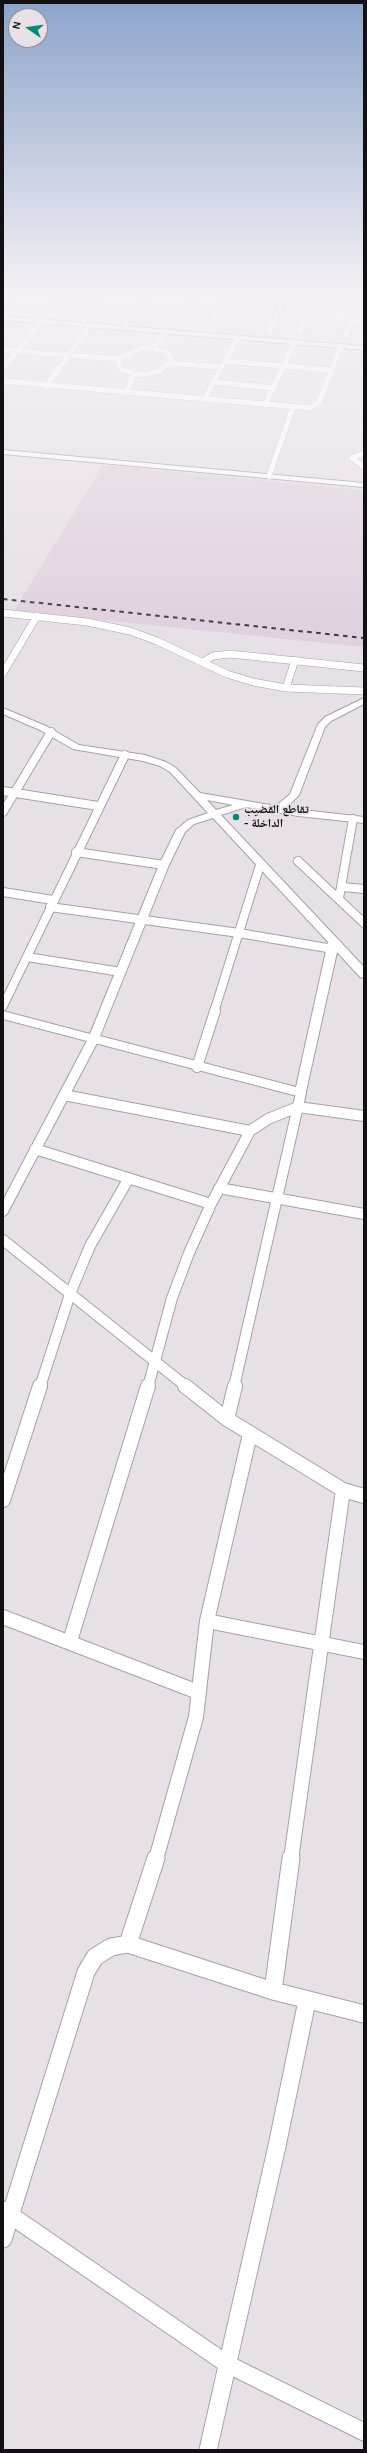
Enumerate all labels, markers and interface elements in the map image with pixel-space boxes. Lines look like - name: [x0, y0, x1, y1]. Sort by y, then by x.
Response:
- north arrow: [8, 8, 48, 48]
- text: N: [10, 20, 24, 31]
- place label: تقاطع القضيب - الداخلة: [244, 803, 309, 831]
- marker: تقاطع القضيب - الداخلة: [231, 812, 241, 822]

